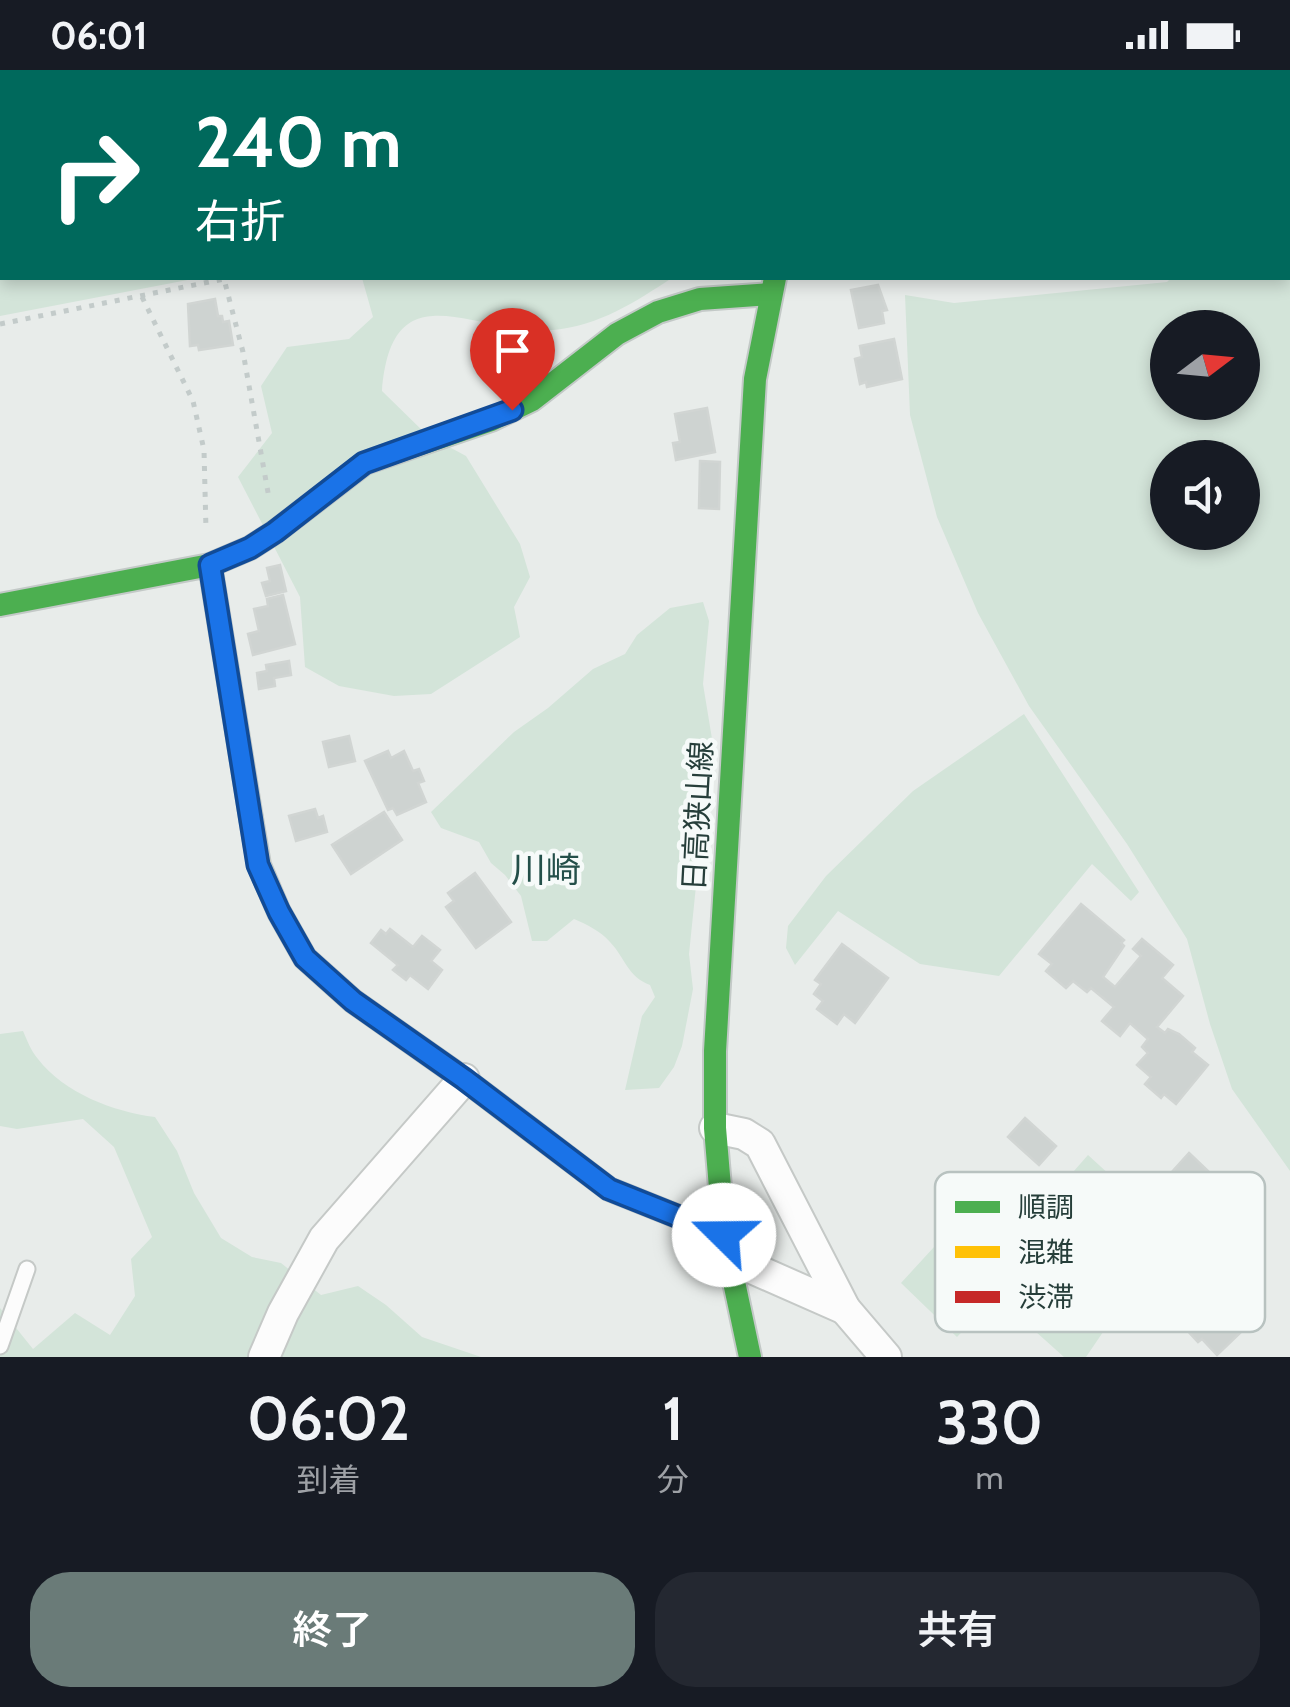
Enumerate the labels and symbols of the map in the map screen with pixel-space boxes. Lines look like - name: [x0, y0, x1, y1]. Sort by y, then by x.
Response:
- pin: [470, 308, 555, 411]
- north arrow: [1150, 310, 1260, 420]
- street label: 日高狭山線: [675, 740, 720, 892]
- district label: 川崎: [511, 848, 581, 891]
- legend: [935, 1172, 1265, 1332]
- position arrow: [672, 1183, 776, 1287]
- text: 順調: [1018, 1190, 1074, 1224]
- text: 混雑: [1018, 1235, 1074, 1269]
- text: 渋滞: [1018, 1280, 1074, 1314]

